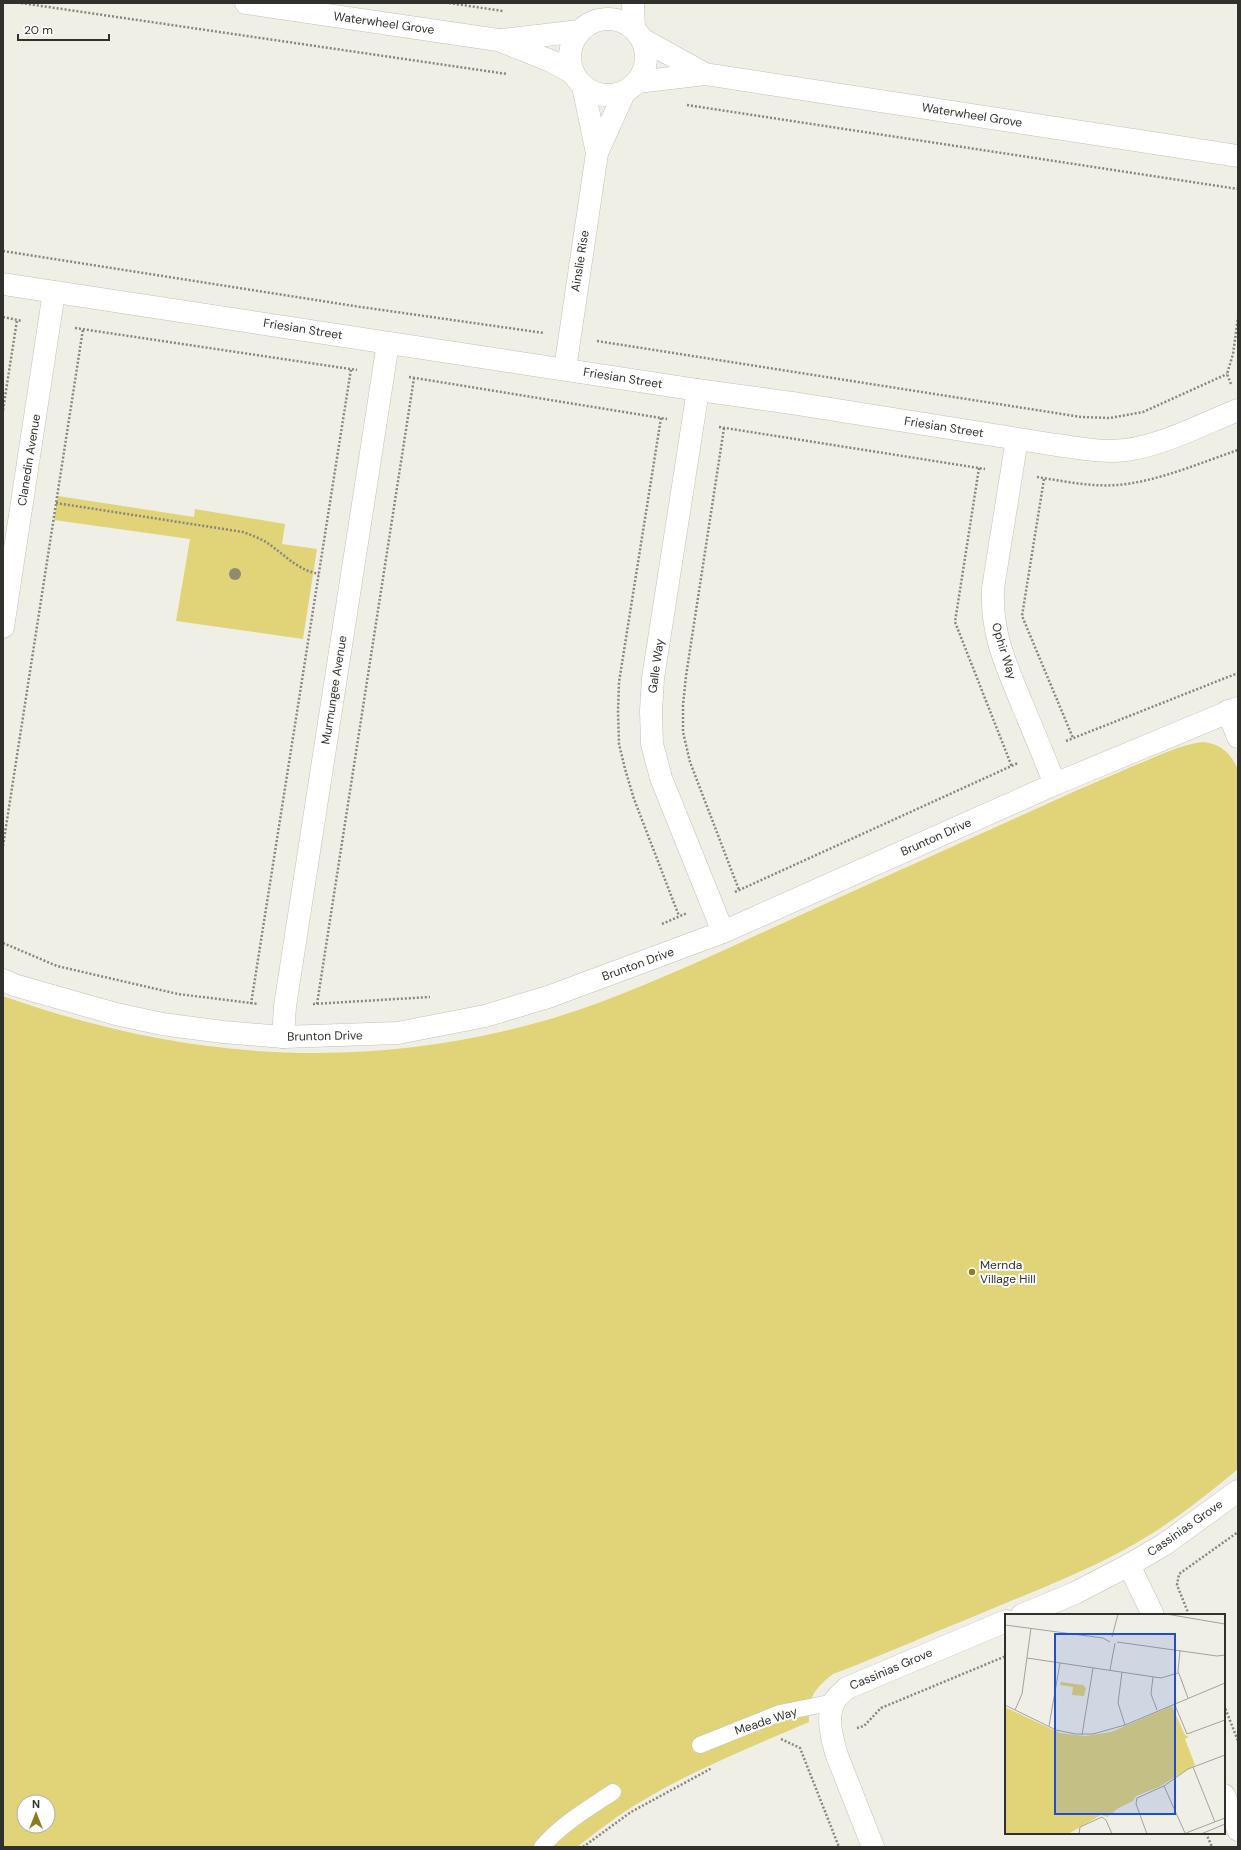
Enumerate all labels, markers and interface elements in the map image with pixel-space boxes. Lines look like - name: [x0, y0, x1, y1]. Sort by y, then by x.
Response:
- street label: Waterwheel Grove: [333, 8, 436, 38]
- scale bar: [18, 16, 109, 42]
- text: 20 m: [24, 22, 53, 38]
- street label: Waterwheel Grove: [921, 99, 1024, 131]
- street label: Ainslie Rise: [567, 229, 593, 293]
- street label: Friesian Street: [262, 315, 344, 343]
- street label: Friesian Street: [582, 364, 664, 392]
- street label: Clanedin Avenue: [14, 413, 44, 507]
- street label: Friesian Street: [903, 413, 985, 441]
- street label: Ophir Way: [988, 621, 1020, 682]
- street label: Murmungee Avenue: [318, 634, 351, 746]
- street label: Galle Way: [644, 637, 668, 694]
- street label: Brunton Drive: [898, 814, 974, 860]
- street label: Brunton Drive: [600, 943, 676, 984]
- street label: Brunton Drive: [287, 1027, 363, 1045]
- place label: Mernda Village Hill: [980, 1257, 1036, 1287]
- marker: Mernda Village Hill: [967, 1267, 977, 1277]
- street label: Cassinias Grove: [1144, 1496, 1226, 1560]
- inset map: [1005, 1614, 1225, 1834]
- street label: Cassinias Grove: [847, 1644, 935, 1694]
- street label: Meade Way: [733, 1703, 800, 1739]
- north arrow: [16, 1794, 56, 1834]
- text: N: [32, 1797, 40, 1811]

